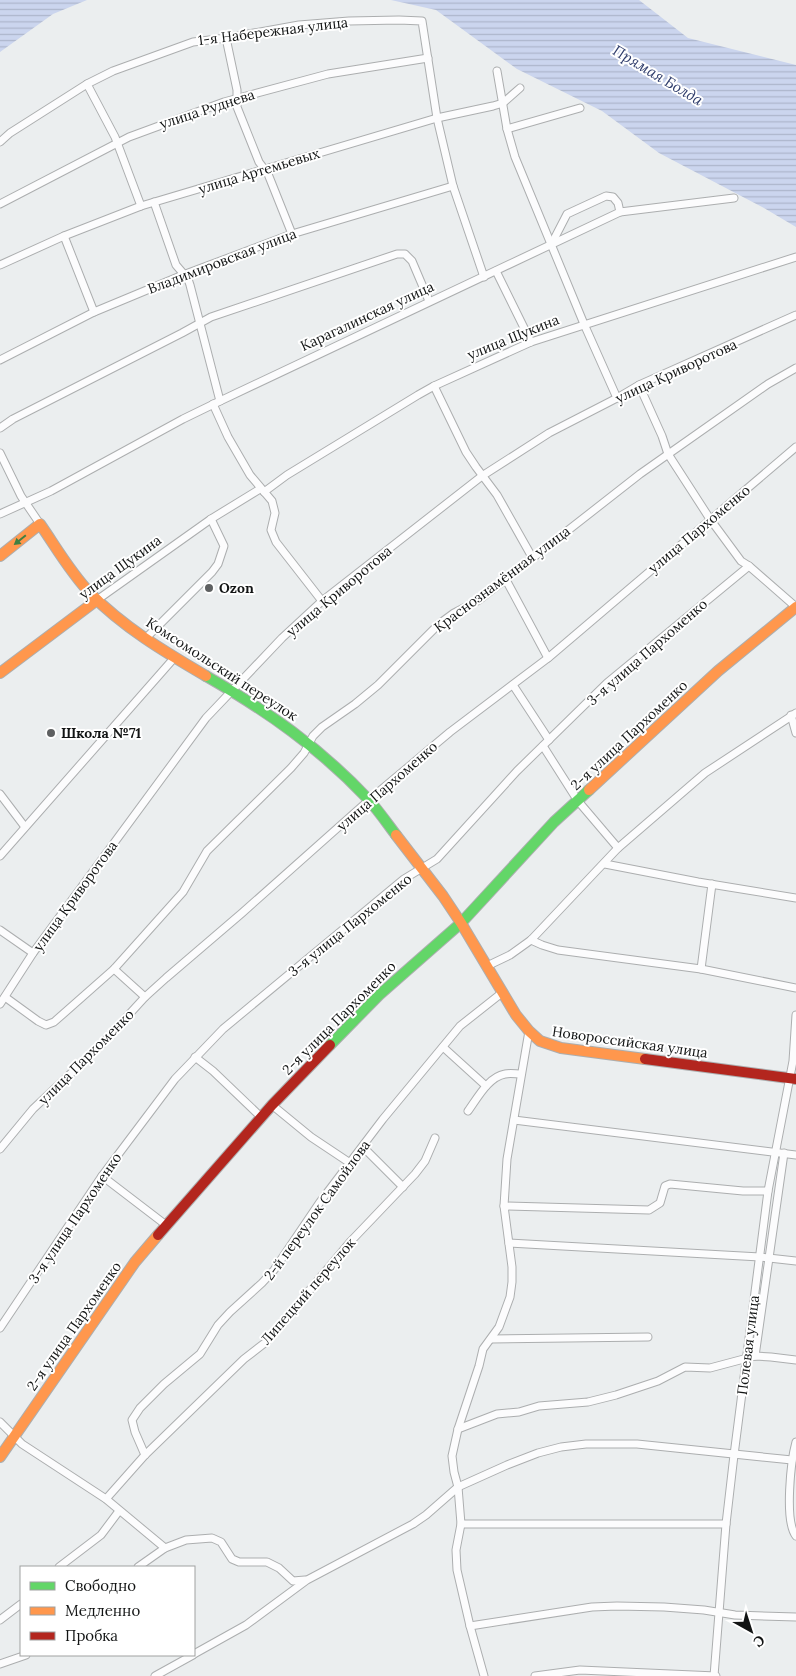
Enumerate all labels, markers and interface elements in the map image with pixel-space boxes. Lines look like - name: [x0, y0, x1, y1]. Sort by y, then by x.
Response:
- street label: 1-я Набережная улица: [197, 13, 349, 49]
- water label: Прямая Болда: [610, 41, 707, 110]
- street label: улица Руднева: [157, 85, 257, 133]
- street label: улица Артемьевых: [196, 144, 322, 198]
- street label: Владимировская улица: [145, 224, 299, 298]
- street label: Карагалинская улица: [297, 277, 437, 355]
- street label: улица Щукина: [464, 310, 562, 364]
- street label: улица Криворотова: [612, 335, 740, 407]
- street label: улица Пархоменко: [644, 481, 754, 577]
- street label: Краснознамённая улица: [430, 522, 574, 636]
- street label: улица Щукина: [75, 531, 165, 603]
- one-way arrow: [14, 535, 27, 546]
- street label: улица Криворотова: [283, 542, 395, 640]
- place label: Ozon: [219, 579, 254, 597]
- marker: Ozon: [203, 582, 215, 594]
- street label: 3-я улица Пархоменко: [583, 595, 711, 709]
- street label: Комсомольский переулок: [143, 613, 302, 725]
- street label: 2-я улица Пархоменко: [567, 676, 691, 794]
- place label: Школа №71: [61, 724, 142, 742]
- marker: Школа №71: [45, 727, 57, 739]
- street label: улица Пархоменко: [333, 737, 441, 835]
- street label: улица Криворотова: [29, 837, 121, 955]
- street label: 3-я улица Пархоменко: [285, 870, 415, 980]
- street label: 2-я улица Пархоменко: [278, 957, 400, 1079]
- street label: улица Пархоменко: [34, 1005, 138, 1109]
- street label: Новороссийская улица: [551, 1022, 709, 1062]
- street label: 2-й переулок Самойлова: [260, 1136, 374, 1284]
- street label: 3-я улица Пархоменко: [25, 1149, 125, 1287]
- street label: Липецкий переулок: [257, 1234, 360, 1348]
- street label: 2-я улица Пархоменко: [23, 1258, 125, 1394]
- street label: Полевая улица: [733, 1294, 763, 1396]
- legend: [20, 1566, 195, 1656]
- text: Свободно: [65, 1576, 136, 1595]
- text: Медленно: [65, 1601, 140, 1620]
- north arrow: [726, 1606, 776, 1656]
- text: Пробка: [65, 1626, 118, 1645]
- text: С: [749, 1631, 769, 1651]

